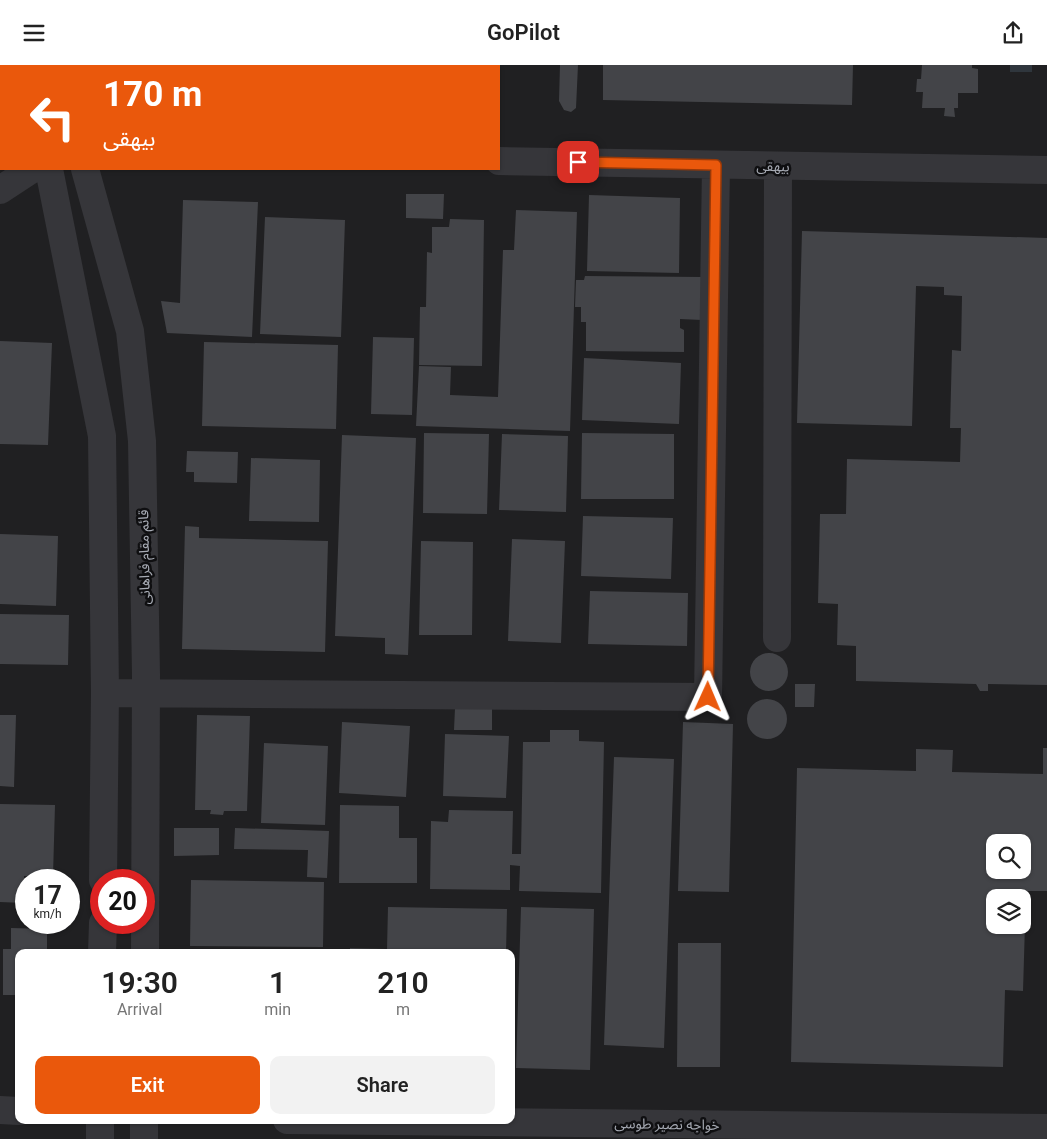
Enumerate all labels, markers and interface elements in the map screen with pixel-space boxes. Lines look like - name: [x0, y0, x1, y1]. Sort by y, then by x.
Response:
- icon: menu: [20, 19, 48, 47]
- icon: share: [999, 19, 1027, 47]
- text: GoPilot: [487, 20, 560, 45]
- text: 170 m: [103, 74, 202, 115]
- icon: left: [20, 85, 85, 150]
- text: بیهقی: [103, 126, 155, 151]
- pin: [557, 141, 599, 183]
- icon: arrive: [564, 148, 592, 176]
- street label: بیهقی: [756, 158, 790, 175]
- street label: قائم مقام فراهانی: [135, 509, 156, 605]
- position arrow: [681, 670, 733, 722]
- map controls: [986, 834, 1031, 934]
- button: search: [986, 834, 1031, 879]
- speed limit sign: 20: [90, 869, 155, 934]
- text: 17: [33, 881, 62, 910]
- button: layers: [986, 889, 1031, 934]
- text: km/h: [33, 907, 62, 921]
- text: 19:30: [101, 965, 178, 1000]
- text: 1: [269, 965, 286, 1000]
- text: 210: [377, 965, 429, 1000]
- text: Arrival: [117, 1000, 162, 1019]
- text: min: [264, 1000, 291, 1019]
- text: m: [396, 1000, 410, 1019]
- button: Exit: [35, 1056, 260, 1114]
- button: Share: [270, 1056, 495, 1114]
- street label: خواجه نصیر طوسی: [614, 1115, 720, 1134]

